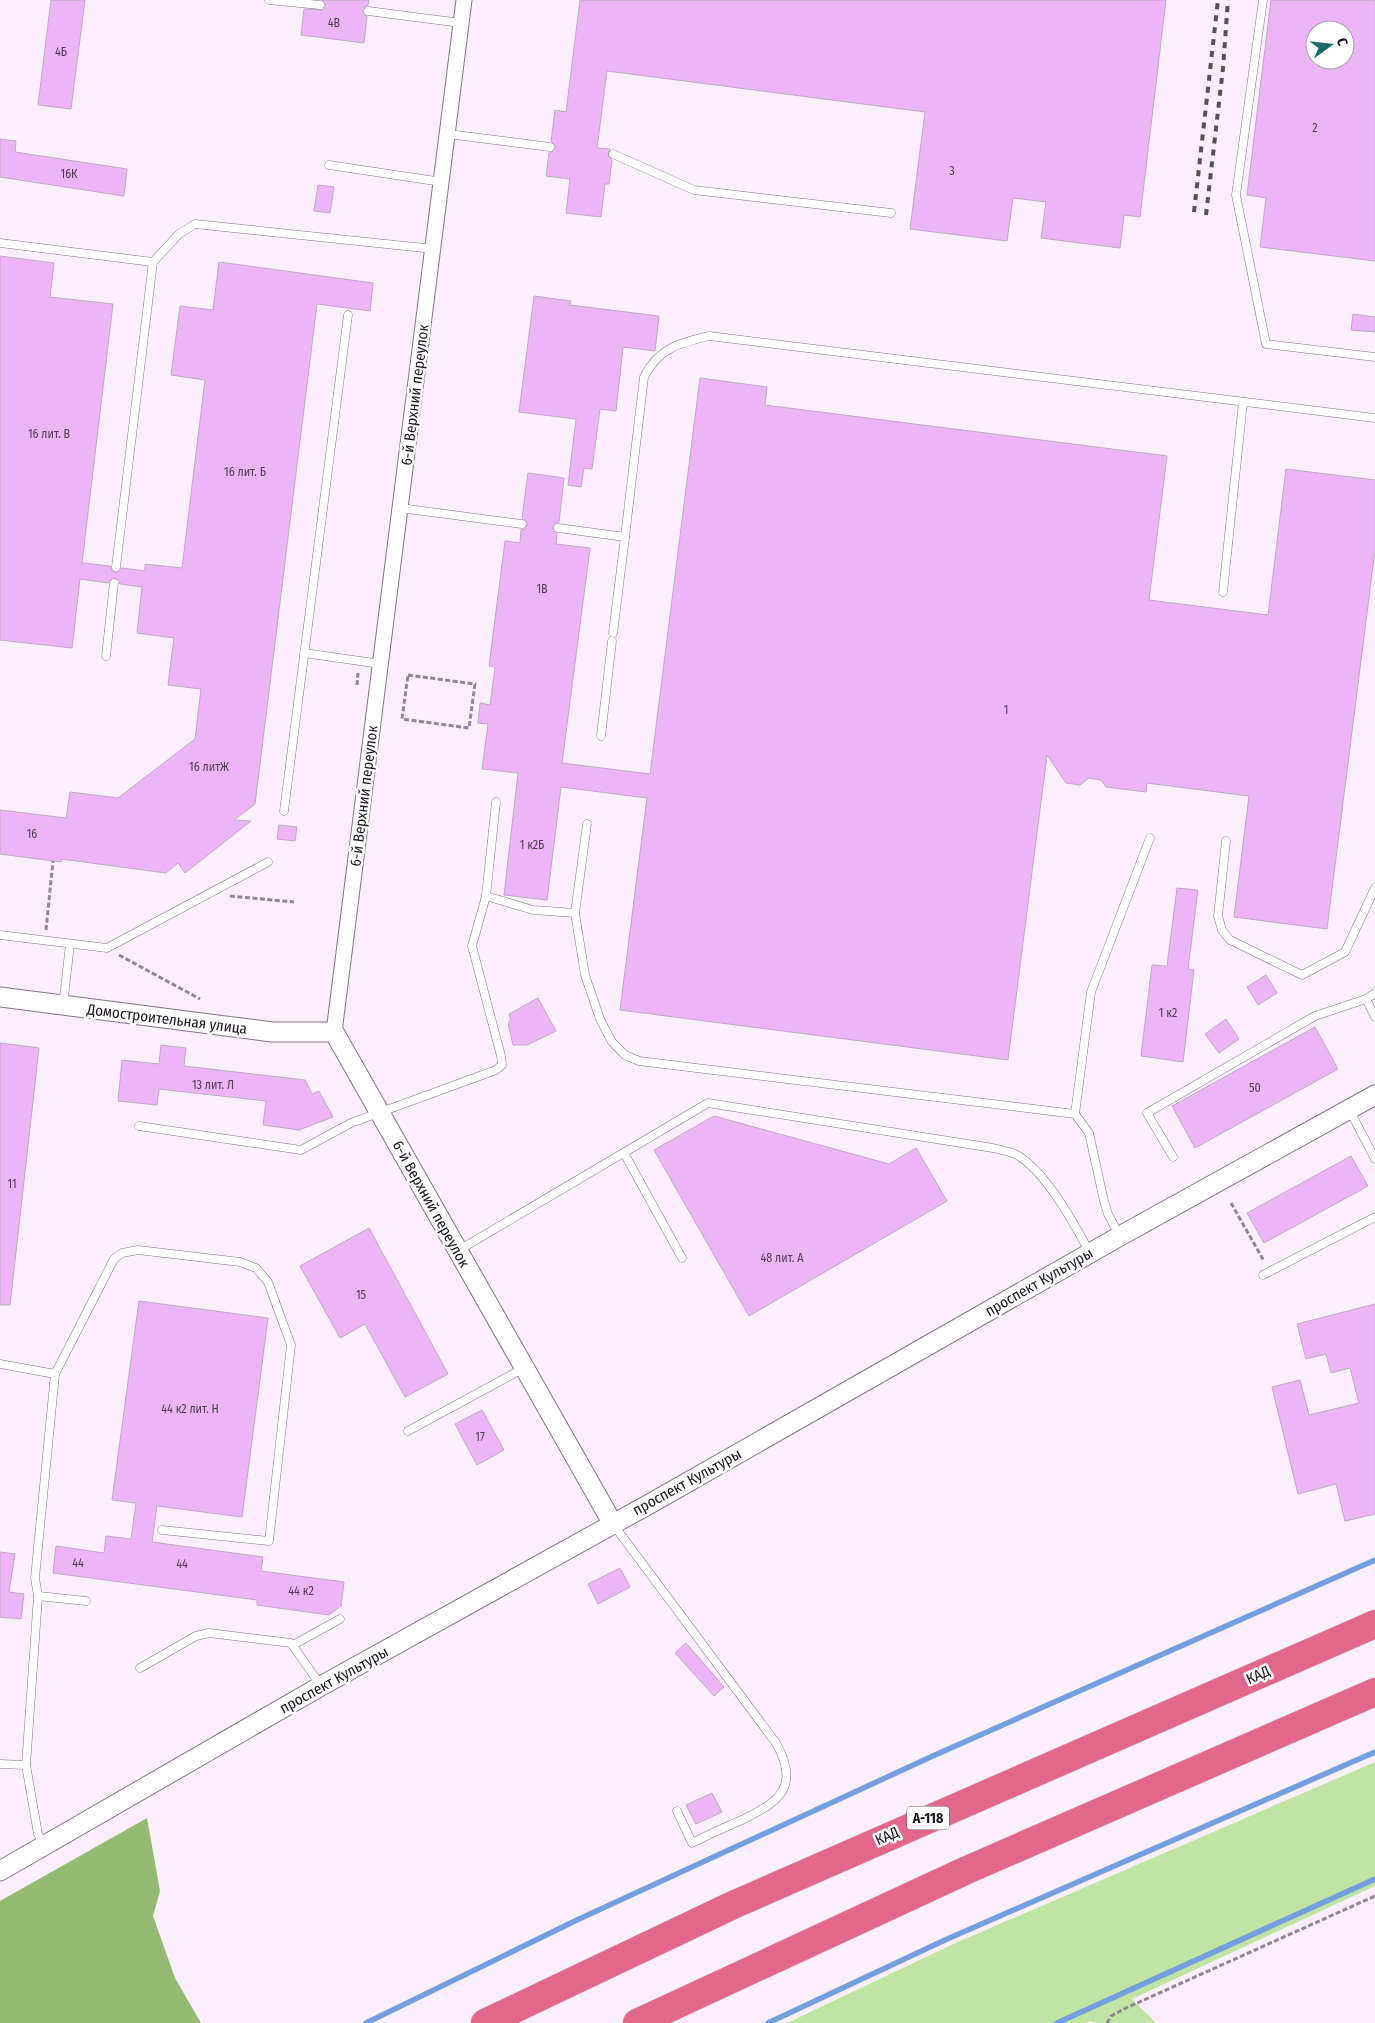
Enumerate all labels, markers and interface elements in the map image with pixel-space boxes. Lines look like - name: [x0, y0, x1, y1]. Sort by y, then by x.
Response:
- house number: 4В: [328, 16, 341, 30]
- north arrow: [1305, 20, 1355, 70]
- text: С: [1333, 36, 1351, 48]
- house number: 4Б: [55, 45, 67, 59]
- house number: 2: [1312, 121, 1318, 135]
- house number: 3: [949, 164, 955, 178]
- house number: 16К: [60, 167, 78, 181]
- street label: 6-й Верхний переулок: [397, 323, 433, 467]
- house number: 16 лит. В: [28, 427, 71, 441]
- house number: 16 лит. Б: [224, 465, 266, 479]
- house number: 1В: [536, 582, 548, 596]
- house number: 1: [1004, 703, 1008, 717]
- street label: 6-й Верхний переулок: [346, 724, 382, 868]
- house number: 16 литЖ: [189, 760, 229, 774]
- house number: 16: [27, 827, 37, 841]
- house number: 1 к2Б: [520, 838, 544, 852]
- street label: Домостроительная улица: [85, 1000, 248, 1038]
- house number: 1 к2: [1159, 1006, 1177, 1020]
- house number: 13 лит. Л: [192, 1078, 234, 1092]
- house number: 50: [1249, 1081, 1261, 1095]
- street label: 6-й Верхний переулок: [389, 1138, 473, 1270]
- house number: 11: [7, 1177, 17, 1191]
- street label: проспект Культуры: [982, 1244, 1096, 1320]
- house number: 48 лит. А: [760, 1251, 804, 1265]
- house number: 15: [356, 1288, 367, 1302]
- house number: 44 к2 лит. Н: [161, 1402, 219, 1416]
- house number: 17: [475, 1430, 485, 1444]
- street label: проспект Культуры: [629, 1445, 745, 1519]
- house number: 44: [72, 1556, 84, 1570]
- house number: 44: [176, 1557, 188, 1571]
- house number: 44 к2: [288, 1584, 314, 1598]
- street label: проспект Культуры: [276, 1643, 392, 1717]
- street label: КАД: [1243, 1662, 1273, 1688]
- road number: А-118: [907, 1806, 949, 1830]
- street label: КАД: [872, 1823, 902, 1849]

